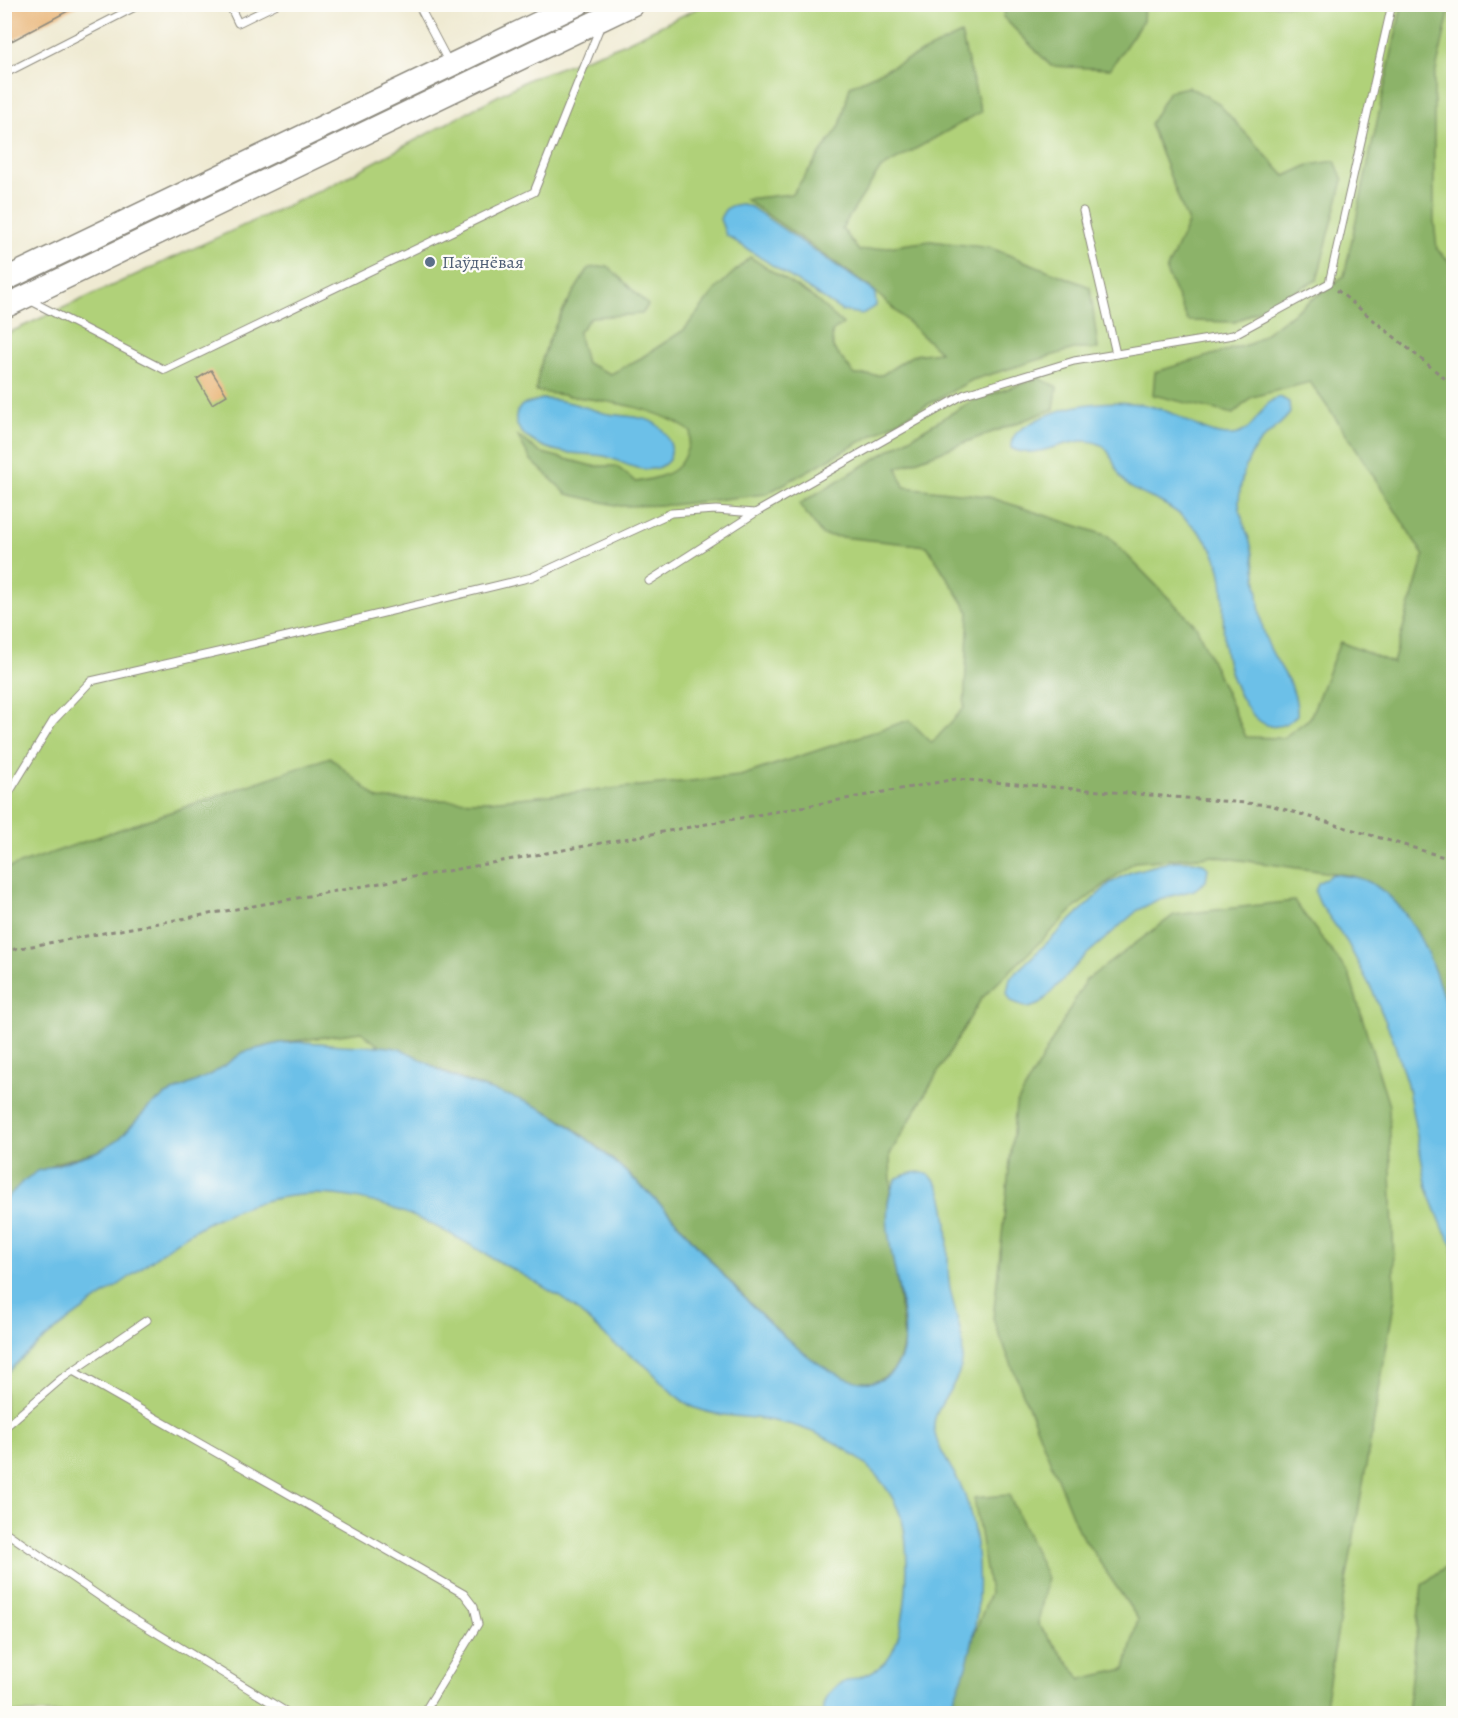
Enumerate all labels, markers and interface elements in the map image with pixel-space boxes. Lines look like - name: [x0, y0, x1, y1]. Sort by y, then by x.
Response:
- place label: Паўднёвая: [442, 250, 524, 274]
- marker: Паўднёвая: [423, 255, 437, 269]

